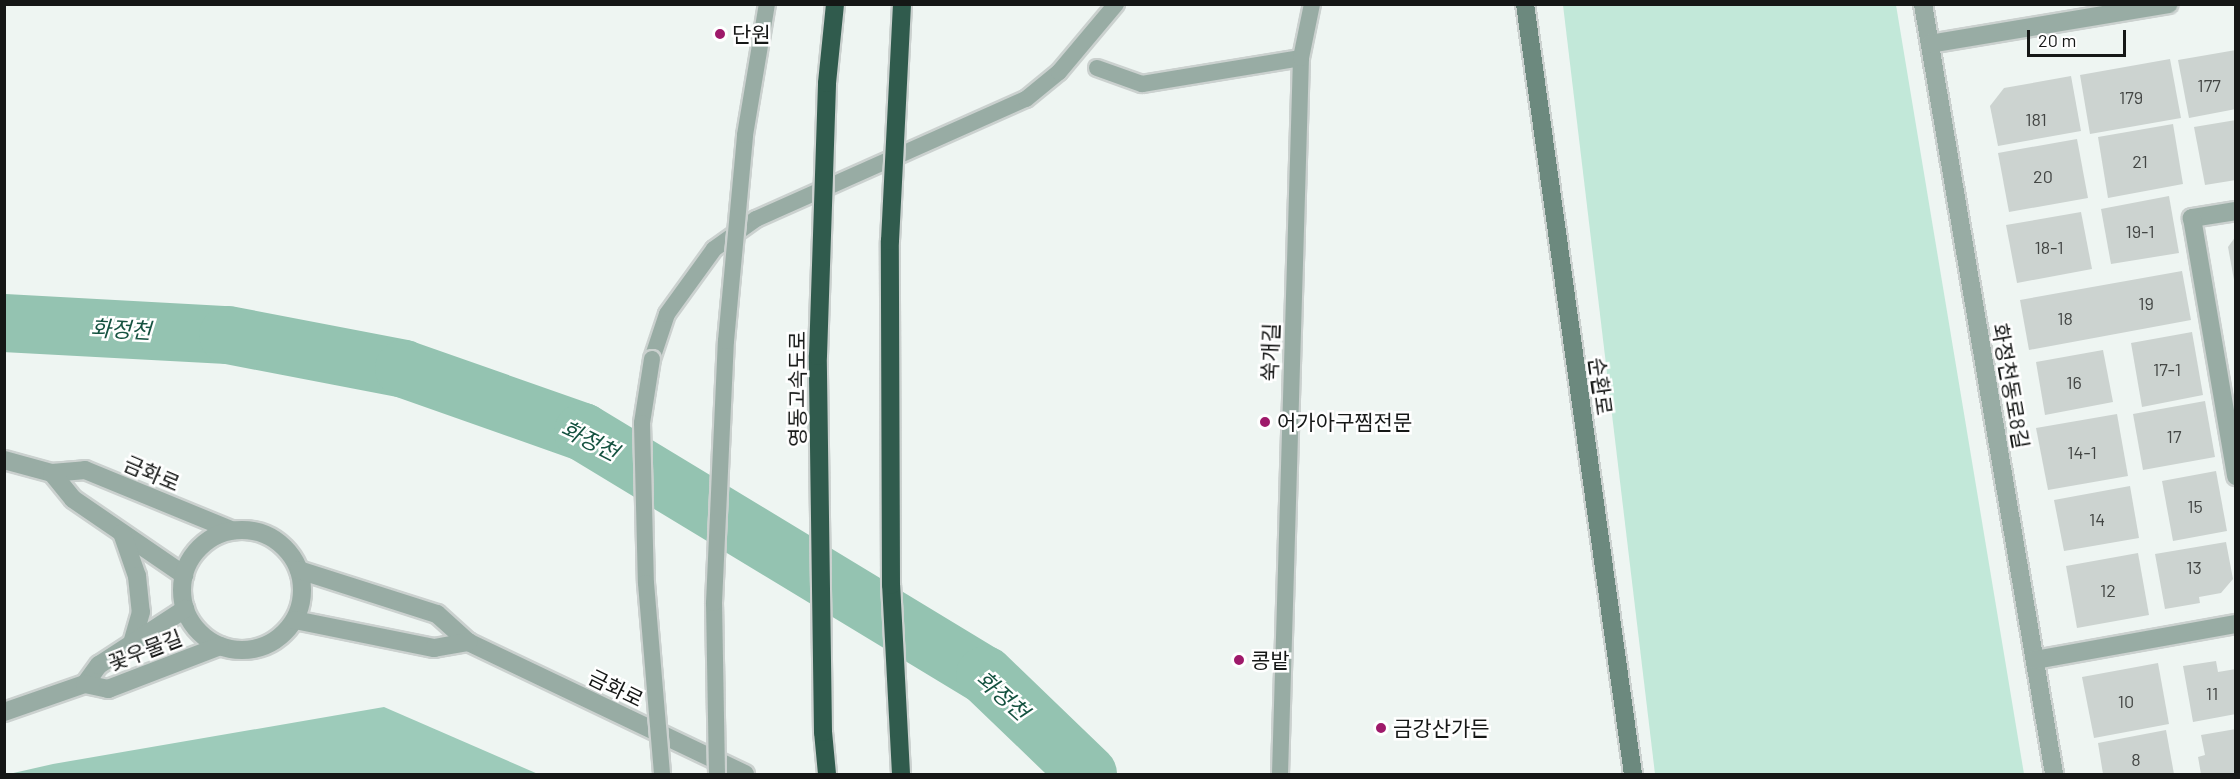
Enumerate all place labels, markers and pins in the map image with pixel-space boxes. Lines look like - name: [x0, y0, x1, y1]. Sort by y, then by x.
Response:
- place label: 단원: [732, 21, 771, 47]
- marker: 단원: [713, 27, 727, 41]
- place label: 어가아구찜전문: [1277, 409, 1412, 435]
- marker: 어가아구찜전문: [1258, 415, 1272, 429]
- place label: 콩밭: [1251, 647, 1290, 673]
- marker: 콩밭: [1232, 653, 1246, 667]
- place label: 금강산가든: [1393, 715, 1490, 741]
- marker: 금강산가든: [1374, 721, 1388, 735]

